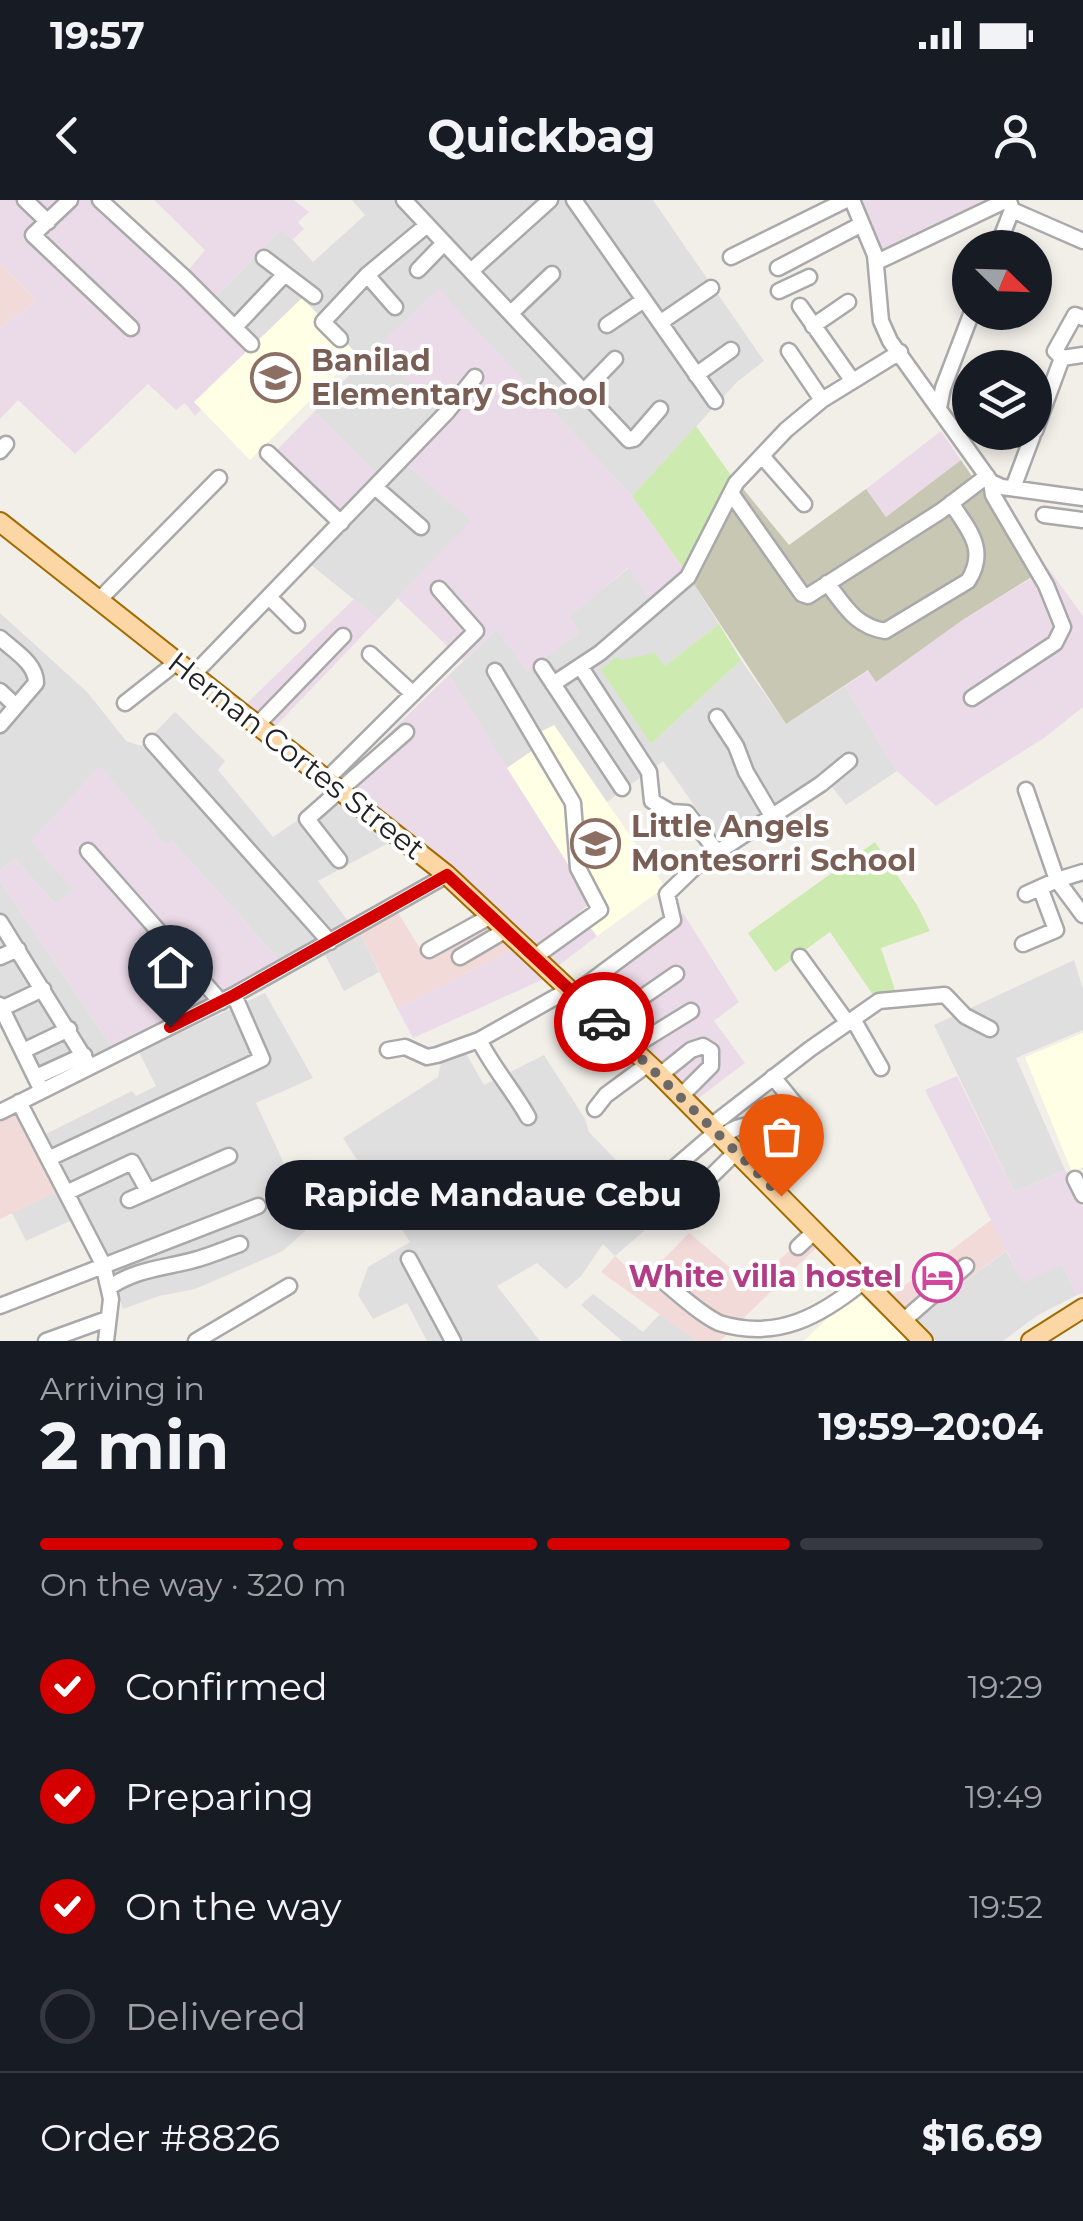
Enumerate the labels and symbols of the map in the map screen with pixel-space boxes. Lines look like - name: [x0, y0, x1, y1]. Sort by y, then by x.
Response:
- north arrow: [952, 230, 1052, 330]
- place label: Banilad Elementary School: [311, 342, 607, 413]
- school or university icon: Banilad Elementary School: [250, 352, 302, 404]
- street label: Hernan Cortes Street: [161, 644, 432, 867]
- place label: Little Angels Montesorri School: [631, 808, 916, 879]
- school or university icon: Little Angels Montesorri School: [570, 818, 622, 870]
- pin: [128, 925, 213, 1028]
- courier: [554, 972, 654, 1072]
- pin: [739, 1094, 824, 1197]
- callout: Rapide Mandaue Cebu: [266, 1161, 721, 1231]
- hotel icon: White villa hostel: [911, 1251, 963, 1303]
- place label: White villa hostel: [629, 1258, 902, 1295]

